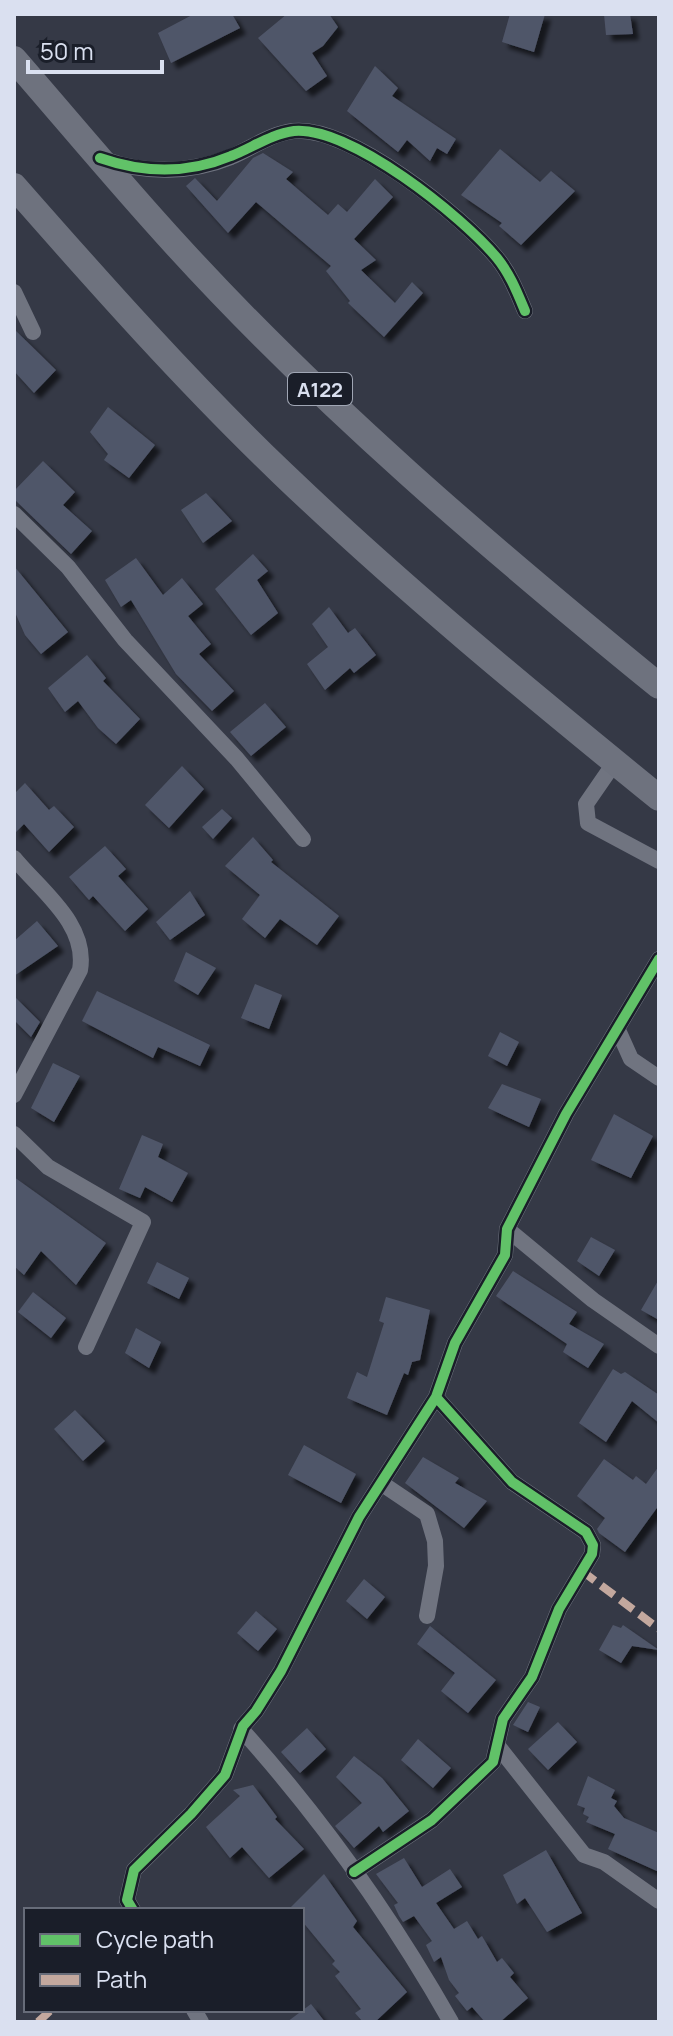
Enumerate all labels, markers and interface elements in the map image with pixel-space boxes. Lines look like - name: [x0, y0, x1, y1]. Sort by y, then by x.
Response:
- scale bar: [28, 24, 162, 74]
- text: 50 m: [40, 34, 94, 67]
- road number: A122: [288, 373, 352, 405]
- legend: [24, 1908, 304, 2012]
- text: Cycle path: [96, 1922, 214, 1955]
- text: Path: [96, 1962, 147, 1995]

